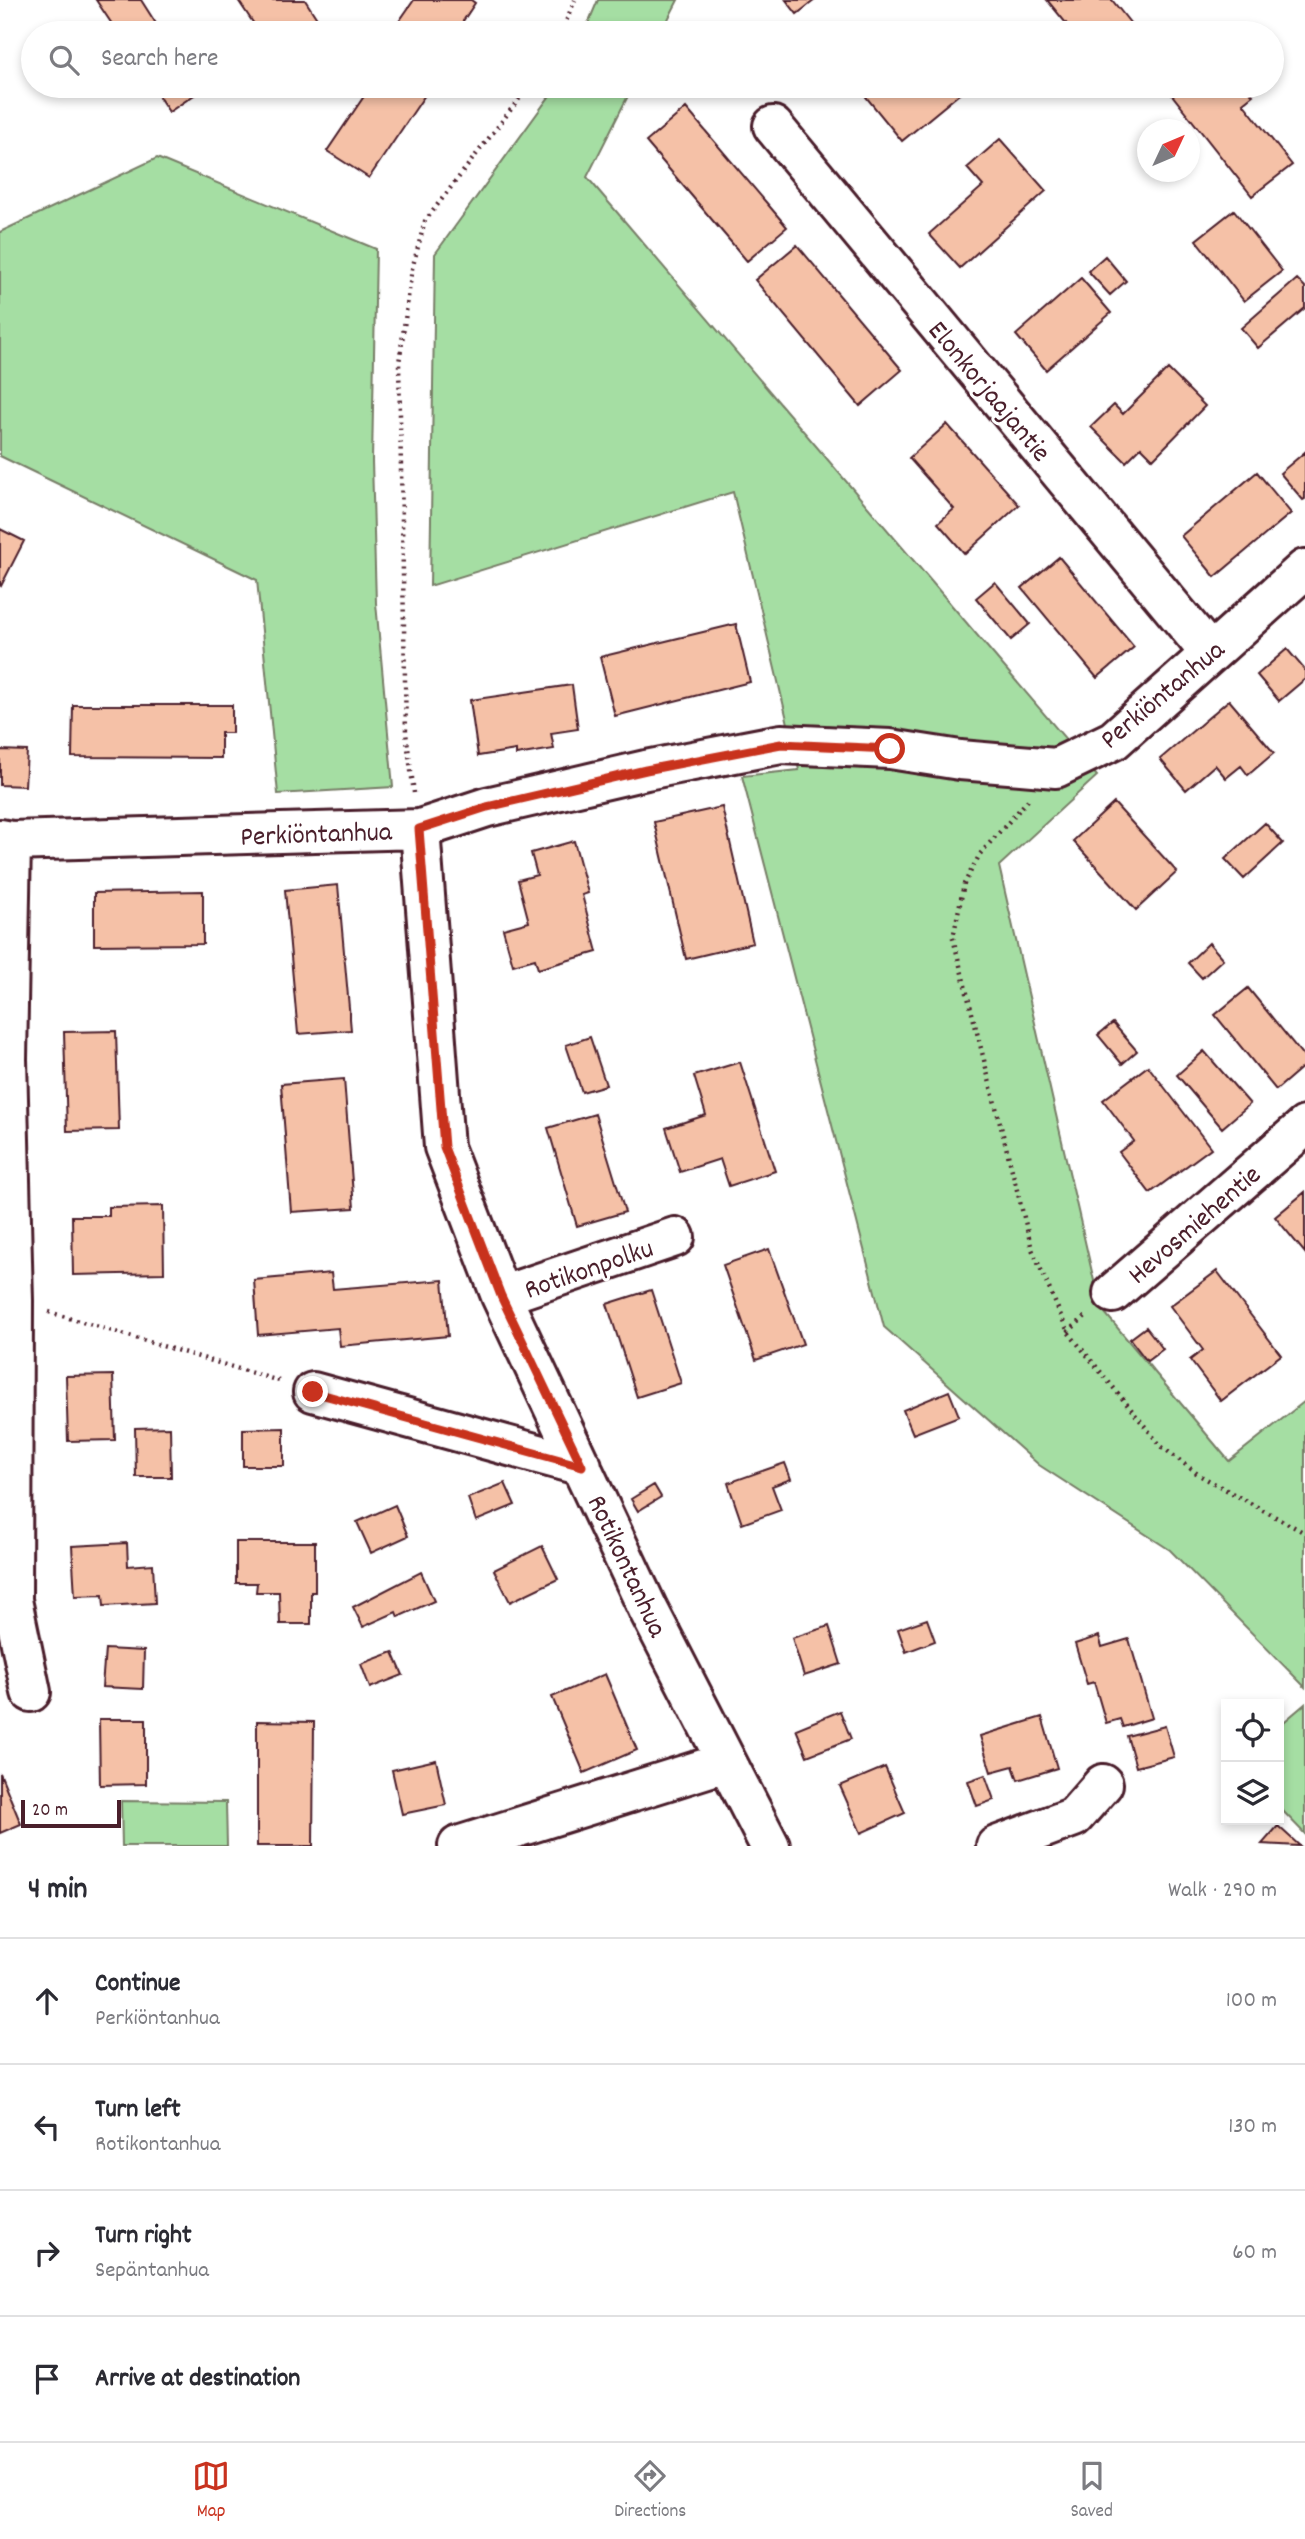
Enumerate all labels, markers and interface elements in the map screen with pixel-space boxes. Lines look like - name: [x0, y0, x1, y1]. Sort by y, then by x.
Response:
- search box: [21, 21, 1284, 98]
- icon: search: [45, 41, 83, 79]
- text: Search here: [101, 41, 219, 78]
- north arrow: [1137, 119, 1200, 182]
- street label: Elonkorjaajantie: [916, 314, 1058, 473]
- street label: Perkiöntanhua: [1093, 632, 1236, 761]
- route start: [874, 733, 905, 764]
- street label: Perkiöntanhua: [240, 814, 394, 860]
- street label: Hevosmiehentie: [1121, 1158, 1272, 1296]
- street label: Rotikonpolku: [520, 1231, 659, 1312]
- route end: [297, 1376, 328, 1407]
- street label: Rotikontanhua: [574, 1489, 675, 1646]
- map controls: [1221, 1699, 1284, 1825]
- button: locate: [1221, 1699, 1284, 1762]
- button: layers: [1221, 1762, 1284, 1825]
- scale bar: [21, 1797, 121, 1829]
- text: 20 m: [32, 1798, 68, 1825]
- text: 4 min: [28, 1870, 87, 1913]
- text: Walk · 290 m: [1168, 1875, 1277, 1908]
- text: Continue: [95, 1966, 180, 2003]
- icon: ahead: [28, 1982, 66, 2020]
- text: 100 m: [1226, 1985, 1277, 2018]
- text: Perkiöntanhua: [95, 2003, 220, 2036]
- text: Turn left: [95, 2092, 181, 2129]
- icon: left: [28, 2108, 66, 2146]
- text: 130 m: [1228, 2111, 1277, 2144]
- text: Rotikontanhua: [95, 2129, 221, 2162]
- text: Turn right: [95, 2218, 192, 2255]
- icon: right: [28, 2234, 66, 2272]
- text: 60 m: [1232, 2237, 1277, 2270]
- text: Sepäntanhua: [95, 2255, 209, 2288]
- icon: arrive: [28, 2360, 66, 2398]
- text: Arrive at destination: [95, 2361, 300, 2398]
- tab: Map: [192, 2457, 230, 2526]
- tab: Directions: [614, 2457, 686, 2526]
- tab: Saved: [1070, 2457, 1113, 2526]

